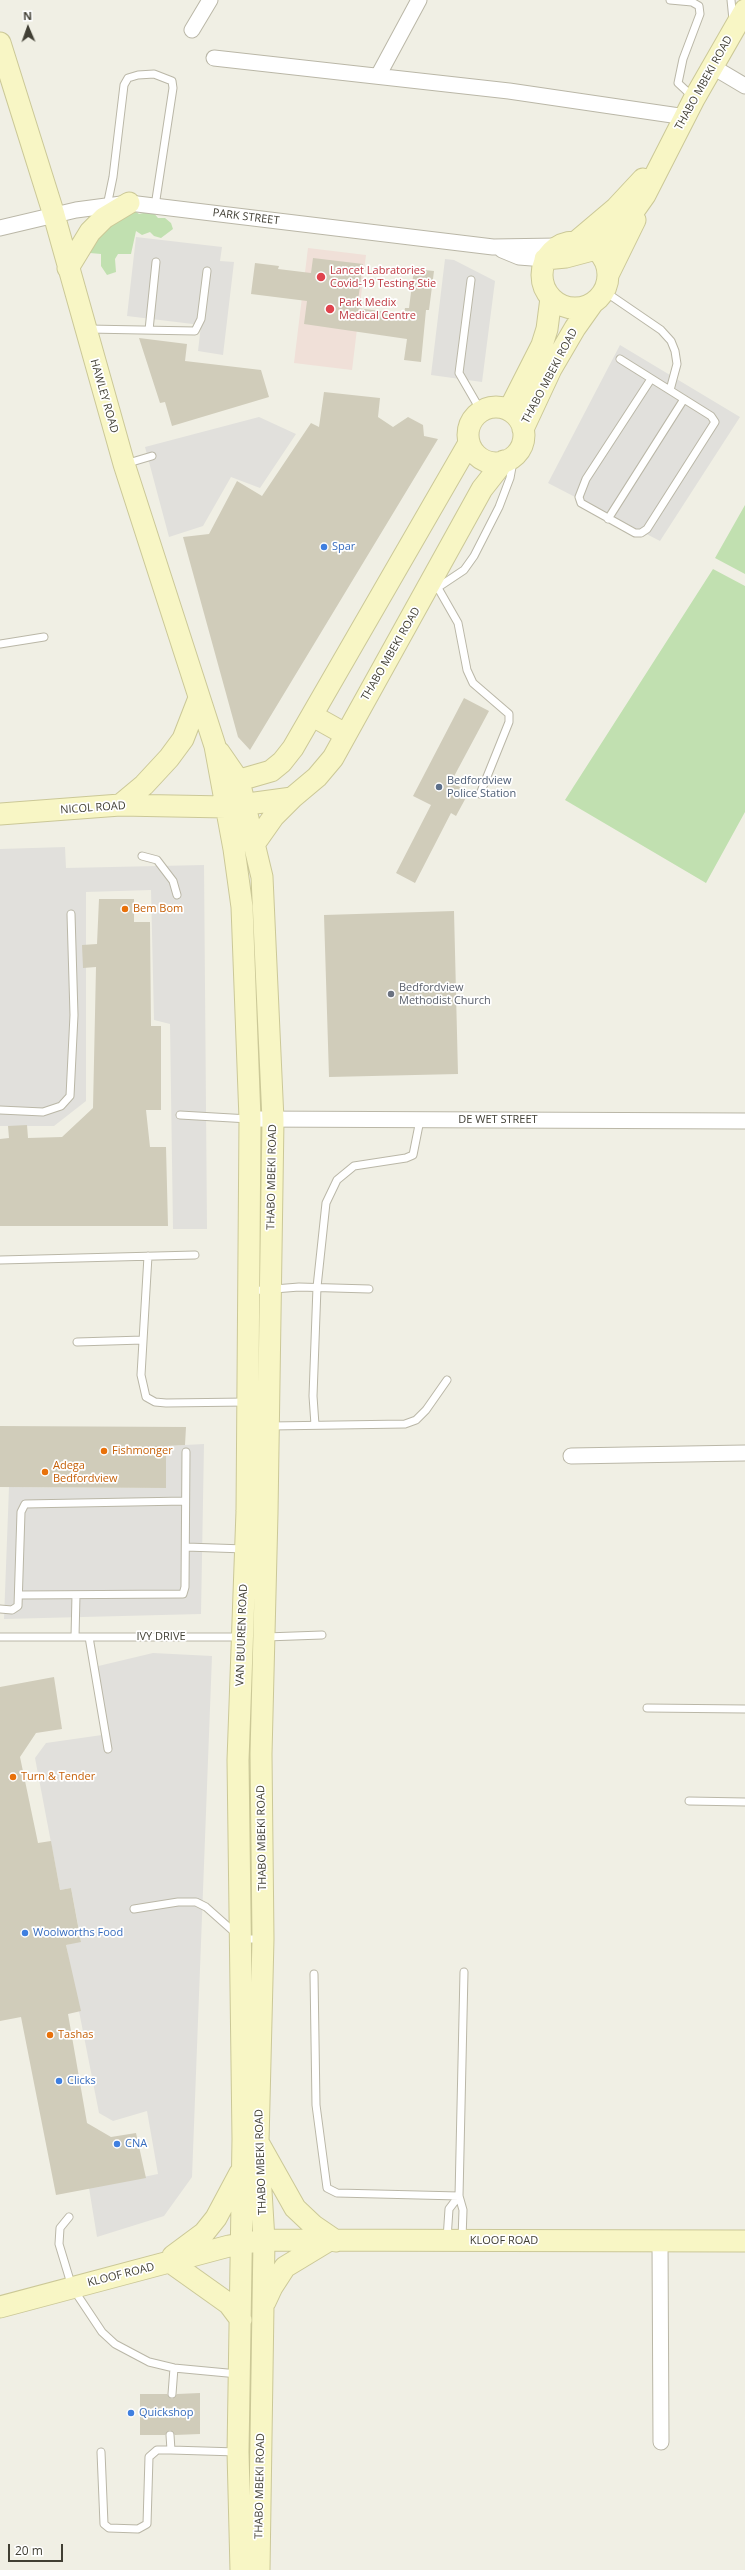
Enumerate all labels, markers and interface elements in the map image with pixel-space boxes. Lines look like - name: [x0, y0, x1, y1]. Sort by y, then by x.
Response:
- north arrow: [8, 8, 48, 48]
- text: N: [23, 8, 32, 23]
- street label: THABO MBEKI ROAD: [673, 34, 735, 132]
- street label: PARK STREET: [212, 206, 280, 228]
- place label: Lancet Labratories Covid-19 Testing Stie: [330, 264, 436, 290]
- marker: Lancet Labratories Covid-19 Testing Stie: [315, 271, 327, 283]
- place label: Park Medix Medical Centre: [339, 296, 416, 322]
- marker: Park Medix Medical Centre: [324, 303, 336, 315]
- street label: THABO MBEKI ROAD: [519, 326, 581, 426]
- street label: HAWLEY ROAD: [87, 357, 121, 435]
- place label: Spar: [332, 540, 355, 554]
- marker: Spar: [319, 542, 329, 552]
- street label: THABO MBEKI ROAD: [359, 605, 423, 703]
- place label: Bedfordview Police Station: [447, 774, 516, 800]
- marker: Bedfordview Police Station: [434, 782, 444, 792]
- street label: NICOL ROAD: [60, 799, 126, 817]
- place label: Bem Bom: [133, 902, 183, 916]
- marker: Bem Bom: [120, 904, 130, 914]
- place label: Bedfordview Methodist Church: [399, 981, 491, 1007]
- marker: Bedfordview Methodist Church: [386, 989, 396, 999]
- street label: DE WET STREET: [458, 1113, 538, 1127]
- street label: THABO MBEKI ROAD: [264, 1124, 280, 1230]
- place label: Fishmonger: [112, 1444, 173, 1458]
- marker: Fishmonger: [99, 1446, 109, 1456]
- place label: Adega Bedfordview: [53, 1459, 118, 1485]
- marker: Adega Bedfordview: [40, 1467, 50, 1477]
- street label: VAN BUUREN ROAD: [234, 1584, 250, 1686]
- street label: IVY DRIVE: [136, 1630, 186, 1644]
- place label: Turn & Tender: [21, 1770, 95, 1784]
- marker: Turn & Tender: [8, 1772, 18, 1782]
- street label: THABO MBEKI ROAD: [254, 1785, 270, 1891]
- place label: Woolworths Food: [33, 1926, 123, 1940]
- marker: Woolworths Food: [20, 1928, 30, 1938]
- place label: Tashas: [58, 2028, 94, 2042]
- marker: Tashas: [45, 2030, 55, 2040]
- place label: Clicks: [67, 2074, 96, 2088]
- marker: Clicks: [54, 2076, 64, 2086]
- street label: THABO MBEKI ROAD: [253, 2109, 269, 2215]
- place label: CNA: [125, 2137, 147, 2151]
- marker: CNA: [112, 2139, 122, 2149]
- street label: KLOOF ROAD: [470, 2234, 538, 2248]
- street label: KLOOF ROAD: [86, 2260, 156, 2290]
- place label: Quickshop: [139, 2406, 193, 2420]
- marker: Quickshop: [126, 2408, 136, 2418]
- street label: THABO MBEKI ROAD: [252, 2433, 268, 2539]
- scale bar: [10, 2536, 65, 2562]
- text: 20 m: [15, 2542, 43, 2559]

